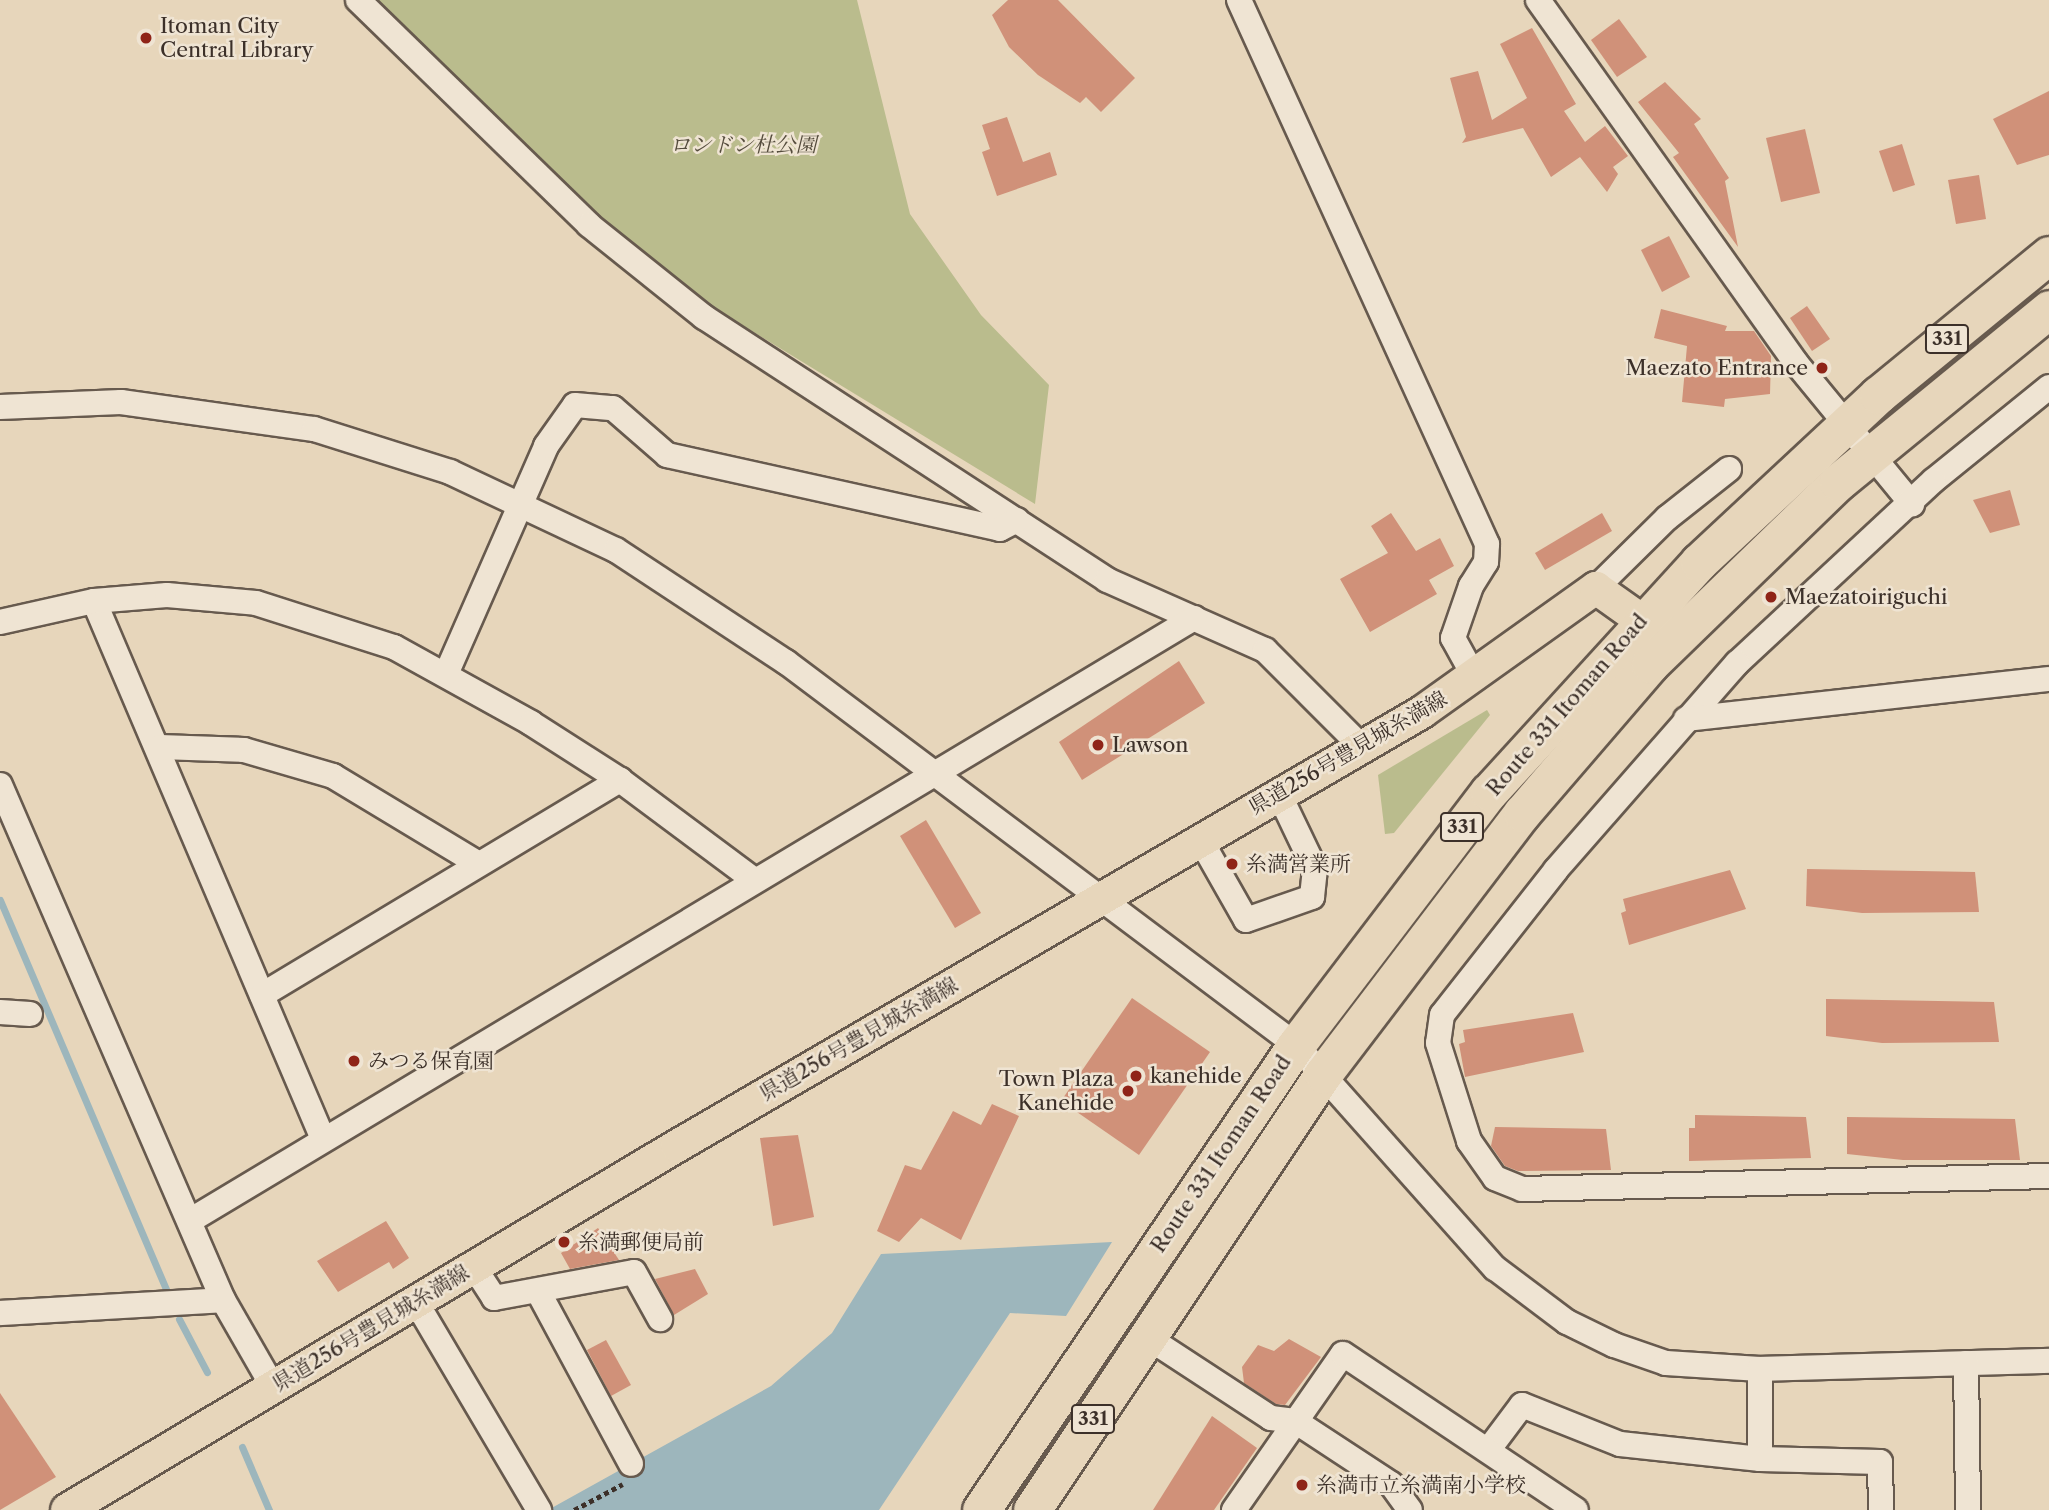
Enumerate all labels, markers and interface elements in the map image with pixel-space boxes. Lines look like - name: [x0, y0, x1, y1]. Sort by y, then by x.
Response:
- place label: Itoman City Central Library: [160, 13, 313, 63]
- marker: Itoman City Central Library: [138, 30, 154, 46]
- park label: ロンドン杜公園: [670, 132, 816, 158]
- road number: 331: [1924, 324, 1970, 354]
- place label: Maezato Entrance: [1626, 355, 1808, 381]
- marker: Maezato Entrance: [1814, 360, 1830, 376]
- place label: Maezatoiriguchi: [1785, 584, 1947, 610]
- marker: Maezatoiriguchi: [1763, 589, 1779, 605]
- street label: Route 331 Itoman Road: [1481, 609, 1653, 801]
- street label: 県道256号豊見城糸満線: [1244, 686, 1452, 820]
- place label: Lawson: [1112, 732, 1188, 758]
- marker: Lawson: [1090, 737, 1106, 753]
- road number: 331: [1439, 812, 1485, 842]
- place label: 糸満営業所: [1246, 851, 1351, 877]
- marker: 糸満営業所: [1224, 856, 1240, 872]
- street label: 県道256号豊見城糸満線: [755, 972, 963, 1106]
- place label: みつる保育園: [368, 1048, 494, 1074]
- street label: Route 331 Itoman Road: [1146, 1051, 1296, 1257]
- marker: みつる保育園: [346, 1053, 362, 1069]
- place label: kanehide: [1150, 1063, 1242, 1089]
- place label: Town Plaza Kanehide: [999, 1066, 1114, 1116]
- marker: kanehide: [1128, 1068, 1144, 1084]
- marker: Town Plaza Kanehide: [1120, 1083, 1136, 1099]
- place label: 糸満郵便局前: [578, 1229, 704, 1255]
- marker: 糸満郵便局前: [556, 1234, 572, 1250]
- street label: 県道256号豊見城糸満線: [268, 1259, 474, 1397]
- road number: 331: [1070, 1404, 1116, 1434]
- place label: 糸満市立糸満南小学校: [1316, 1472, 1526, 1498]
- marker: 糸満市立糸満南小学校: [1294, 1477, 1310, 1493]

